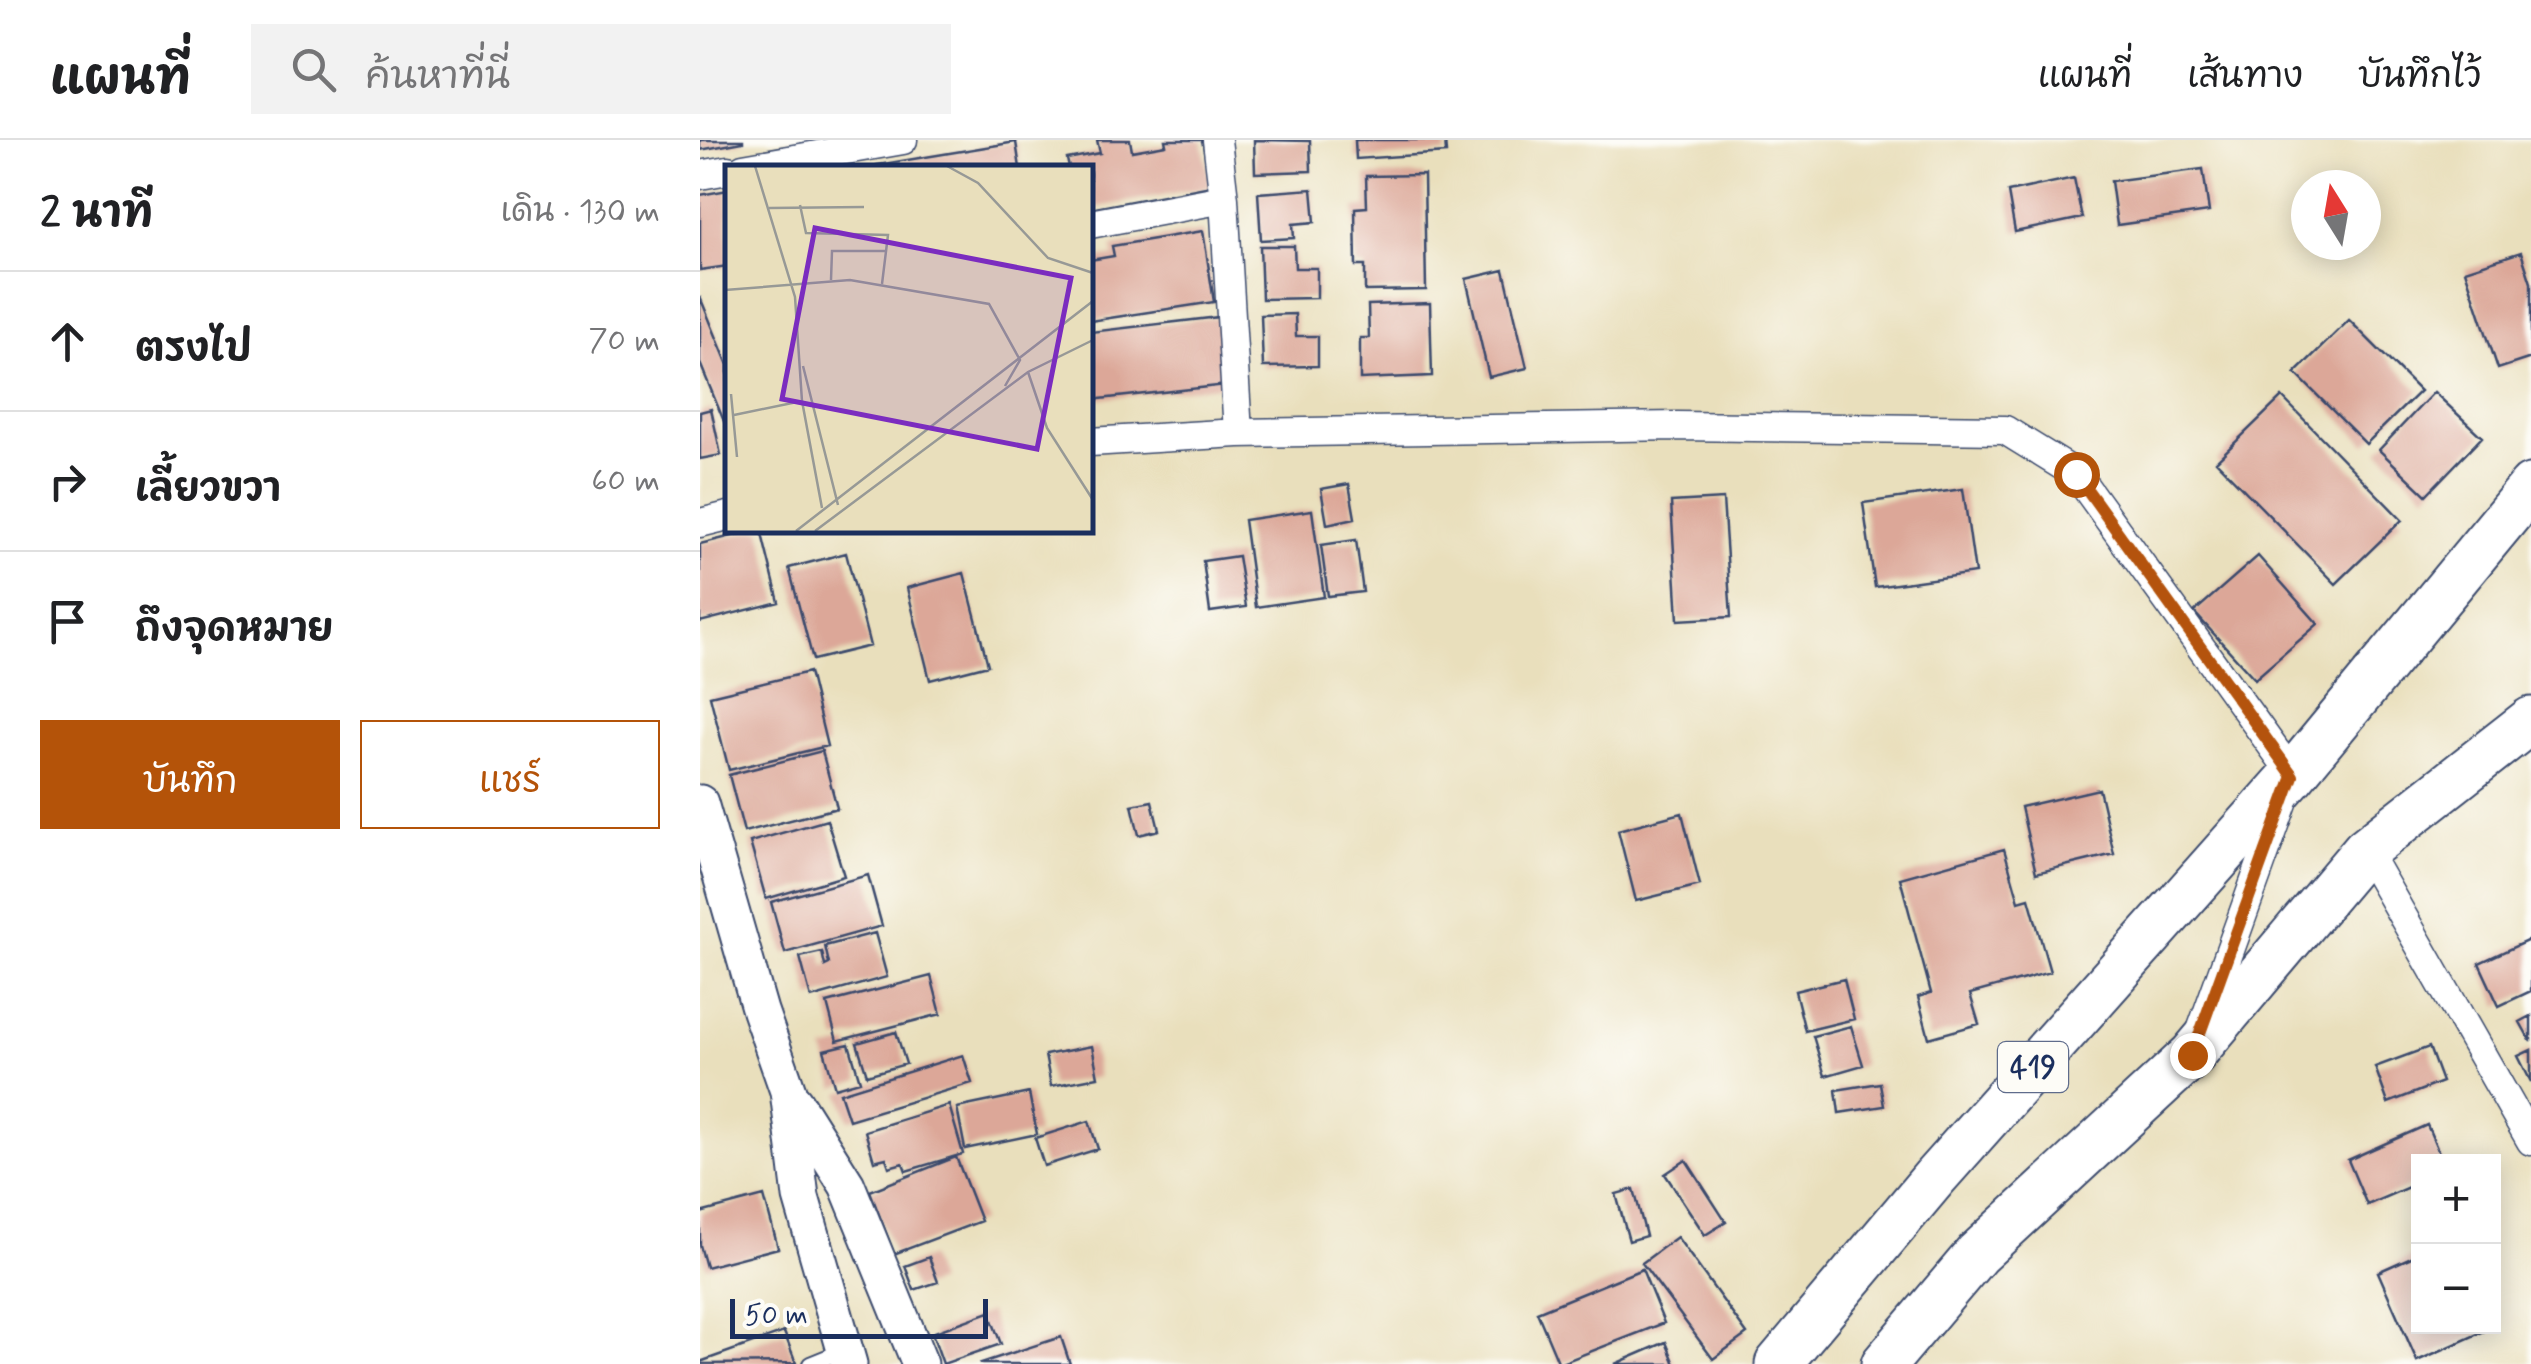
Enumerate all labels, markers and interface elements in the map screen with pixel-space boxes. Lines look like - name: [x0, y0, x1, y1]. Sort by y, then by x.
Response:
- search box: [251, 24, 951, 114]
- icon: search: [286, 42, 341, 97]
- text: แผนที่: [50, 48, 191, 111]
- text: ค้นหาที่นี่: [366, 53, 510, 102]
- text: แผนที่: [2038, 54, 2132, 100]
- text: เส้นทาง: [2187, 54, 2303, 100]
- text: บันทึกไว้: [2358, 54, 2481, 100]
- inset map: [725, 165, 1092, 532]
- north arrow: [2291, 170, 2381, 260]
- text: 2 นาที: [40, 187, 153, 242]
- text: เดิน · 130 m: [501, 191, 660, 233]
- icon: ahead: [40, 314, 95, 369]
- text: 70 m: [588, 320, 660, 362]
- text: ตรงไป: [135, 325, 252, 374]
- route start: [2054, 452, 2100, 498]
- icon: right: [40, 454, 95, 509]
- text: 60 m: [591, 460, 660, 502]
- text: เลี้ยวขวา: [135, 465, 281, 514]
- icon: arrive: [40, 594, 95, 649]
- text: ถึงจุดหมาย: [135, 605, 333, 654]
- button: บันทึก: [40, 720, 340, 829]
- button: แชร์: [360, 720, 660, 829]
- route end: [2170, 1033, 2216, 1079]
- road number: 419: [1998, 1042, 2068, 1092]
- map controls: [2411, 1154, 2501, 1334]
- button: +: [2411, 1154, 2501, 1244]
- button: −: [2411, 1244, 2501, 1334]
- scale bar: [730, 1294, 988, 1338]
- text: 50 m: [745, 1298, 808, 1335]

